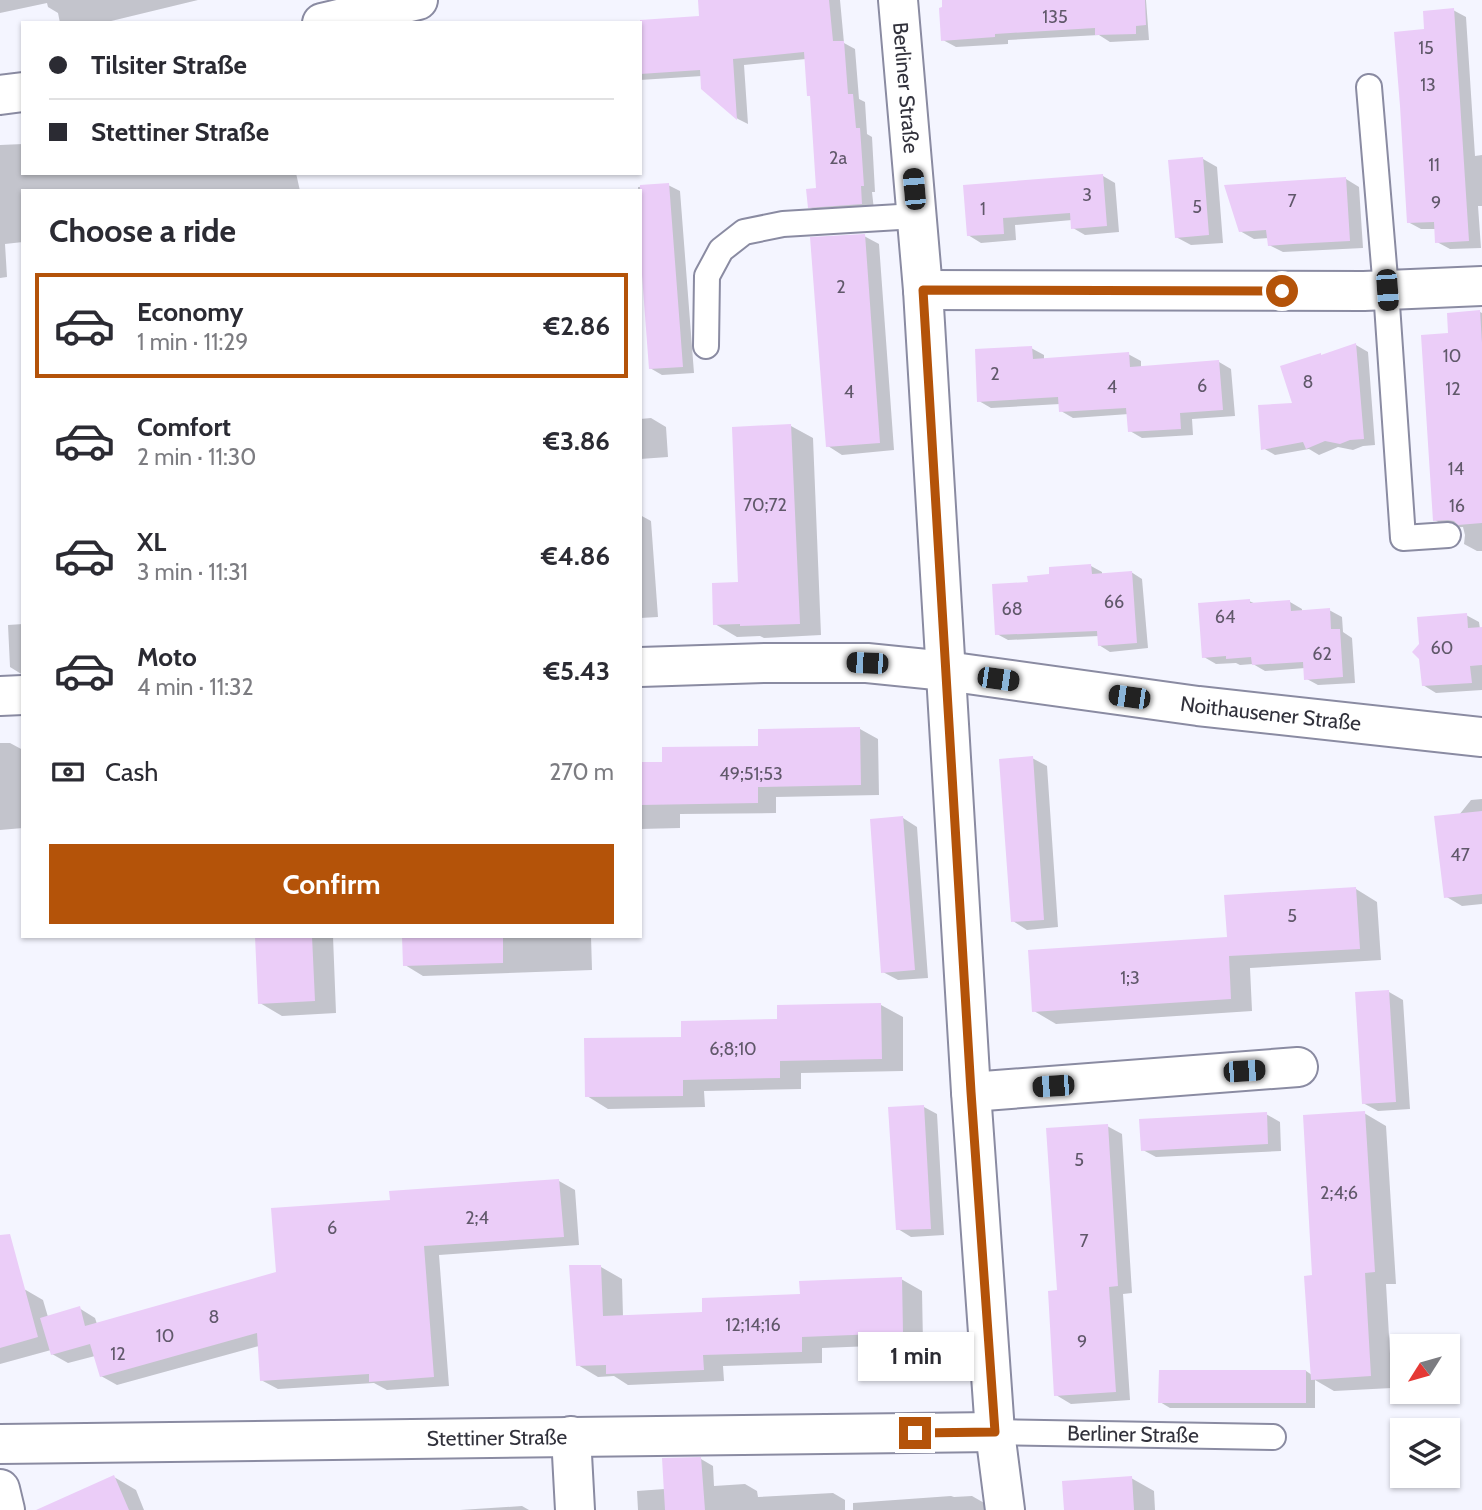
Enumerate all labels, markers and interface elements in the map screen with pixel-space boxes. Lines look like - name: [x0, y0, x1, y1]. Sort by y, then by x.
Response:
- house number: 135: [1042, 6, 1068, 28]
- street label: Berliner Straße: [888, 21, 924, 155]
- house number: 15: [1418, 37, 1434, 59]
- text: Tilsiter Straße: [91, 49, 247, 81]
- house number: 13: [1420, 74, 1436, 96]
- text: Stettiner Straße: [91, 116, 269, 148]
- house number: 2a: [829, 147, 847, 169]
- house number: 11: [1428, 154, 1440, 176]
- car: [902, 167, 927, 211]
- house number: 3: [1082, 184, 1092, 206]
- house number: 7: [1287, 190, 1297, 212]
- house number: 9: [1431, 192, 1441, 214]
- house number: 5: [1192, 196, 1202, 218]
- house number: 1: [980, 198, 986, 220]
- text: Choose a ride: [49, 211, 236, 250]
- car: [1376, 268, 1399, 312]
- route start: [1266, 275, 1298, 307]
- house number: 2: [836, 276, 846, 298]
- icon: car: [53, 294, 116, 357]
- text: Economy: [137, 296, 243, 328]
- text: €2.86: [543, 310, 610, 342]
- text: 1 min · 11:29: [137, 328, 248, 356]
- house number: 10: [1443, 345, 1461, 367]
- house number: 2: [990, 363, 1000, 385]
- house number: 8: [1303, 371, 1313, 393]
- house number: 6: [1197, 375, 1207, 397]
- house number: 4: [1107, 376, 1117, 398]
- house number: 12: [1445, 378, 1461, 400]
- house number: 4: [844, 381, 854, 403]
- icon: car: [53, 409, 116, 472]
- text: Comfort: [137, 411, 231, 443]
- text: €3.86: [543, 425, 610, 457]
- text: 2 min · 11:30: [137, 443, 256, 471]
- house number: 14: [1448, 458, 1464, 480]
- house number: 70;72: [743, 494, 787, 516]
- house number: 16: [1449, 495, 1465, 517]
- icon: car: [53, 524, 116, 587]
- text: XL: [137, 526, 166, 558]
- text: €4.86: [541, 540, 610, 572]
- text: 3 min · 11:31: [137, 558, 248, 586]
- house number: 66: [1104, 591, 1124, 613]
- house number: 68: [1001, 598, 1023, 620]
- house number: 64: [1215, 606, 1235, 628]
- house number: 60: [1431, 637, 1453, 659]
- icon: car: [53, 639, 116, 702]
- text: Moto: [137, 641, 197, 673]
- house number: 62: [1312, 643, 1332, 665]
- car: [846, 652, 889, 674]
- text: €5.43: [543, 655, 610, 687]
- car: [976, 666, 1021, 692]
- text: 4 min · 11:32: [137, 673, 253, 701]
- car: [1107, 684, 1152, 710]
- street label: Noithausener Straße: [1179, 691, 1363, 736]
- icon: cash: [49, 753, 87, 791]
- text: Cash: [105, 756, 158, 788]
- text: 270 m: [549, 758, 614, 786]
- house number: 49;51;53: [719, 763, 783, 785]
- button: Confirm: [49, 844, 614, 924]
- house number: 47: [1450, 844, 1470, 866]
- house number: 5: [1287, 905, 1297, 927]
- house number: 1;3: [1120, 967, 1140, 989]
- house number: 6;8;10: [709, 1038, 757, 1060]
- car: [1223, 1059, 1266, 1083]
- car: [1032, 1074, 1075, 1098]
- house number: 5: [1074, 1149, 1084, 1171]
- house number: 2;4;6: [1320, 1182, 1358, 1204]
- house number: 2;4: [465, 1207, 489, 1229]
- house number: 6: [327, 1217, 337, 1239]
- house number: 7: [1079, 1230, 1089, 1252]
- house number: 8: [209, 1306, 219, 1328]
- house number: 12;14;16: [725, 1314, 781, 1336]
- house number: 10: [156, 1325, 174, 1347]
- house number: 9: [1077, 1331, 1087, 1353]
- callout: 1 min: [857, 1332, 973, 1380]
- north arrow: [1390, 1334, 1460, 1404]
- map controls: [1390, 1334, 1460, 1488]
- text: 1 min: [890, 1342, 942, 1370]
- house number: 12: [110, 1343, 126, 1365]
- route end: [899, 1417, 931, 1449]
- button: layers: [1390, 1418, 1460, 1488]
- street label: Berliner Straße: [1067, 1420, 1199, 1448]
- street label: Stettiner Straße: [426, 1424, 568, 1451]

